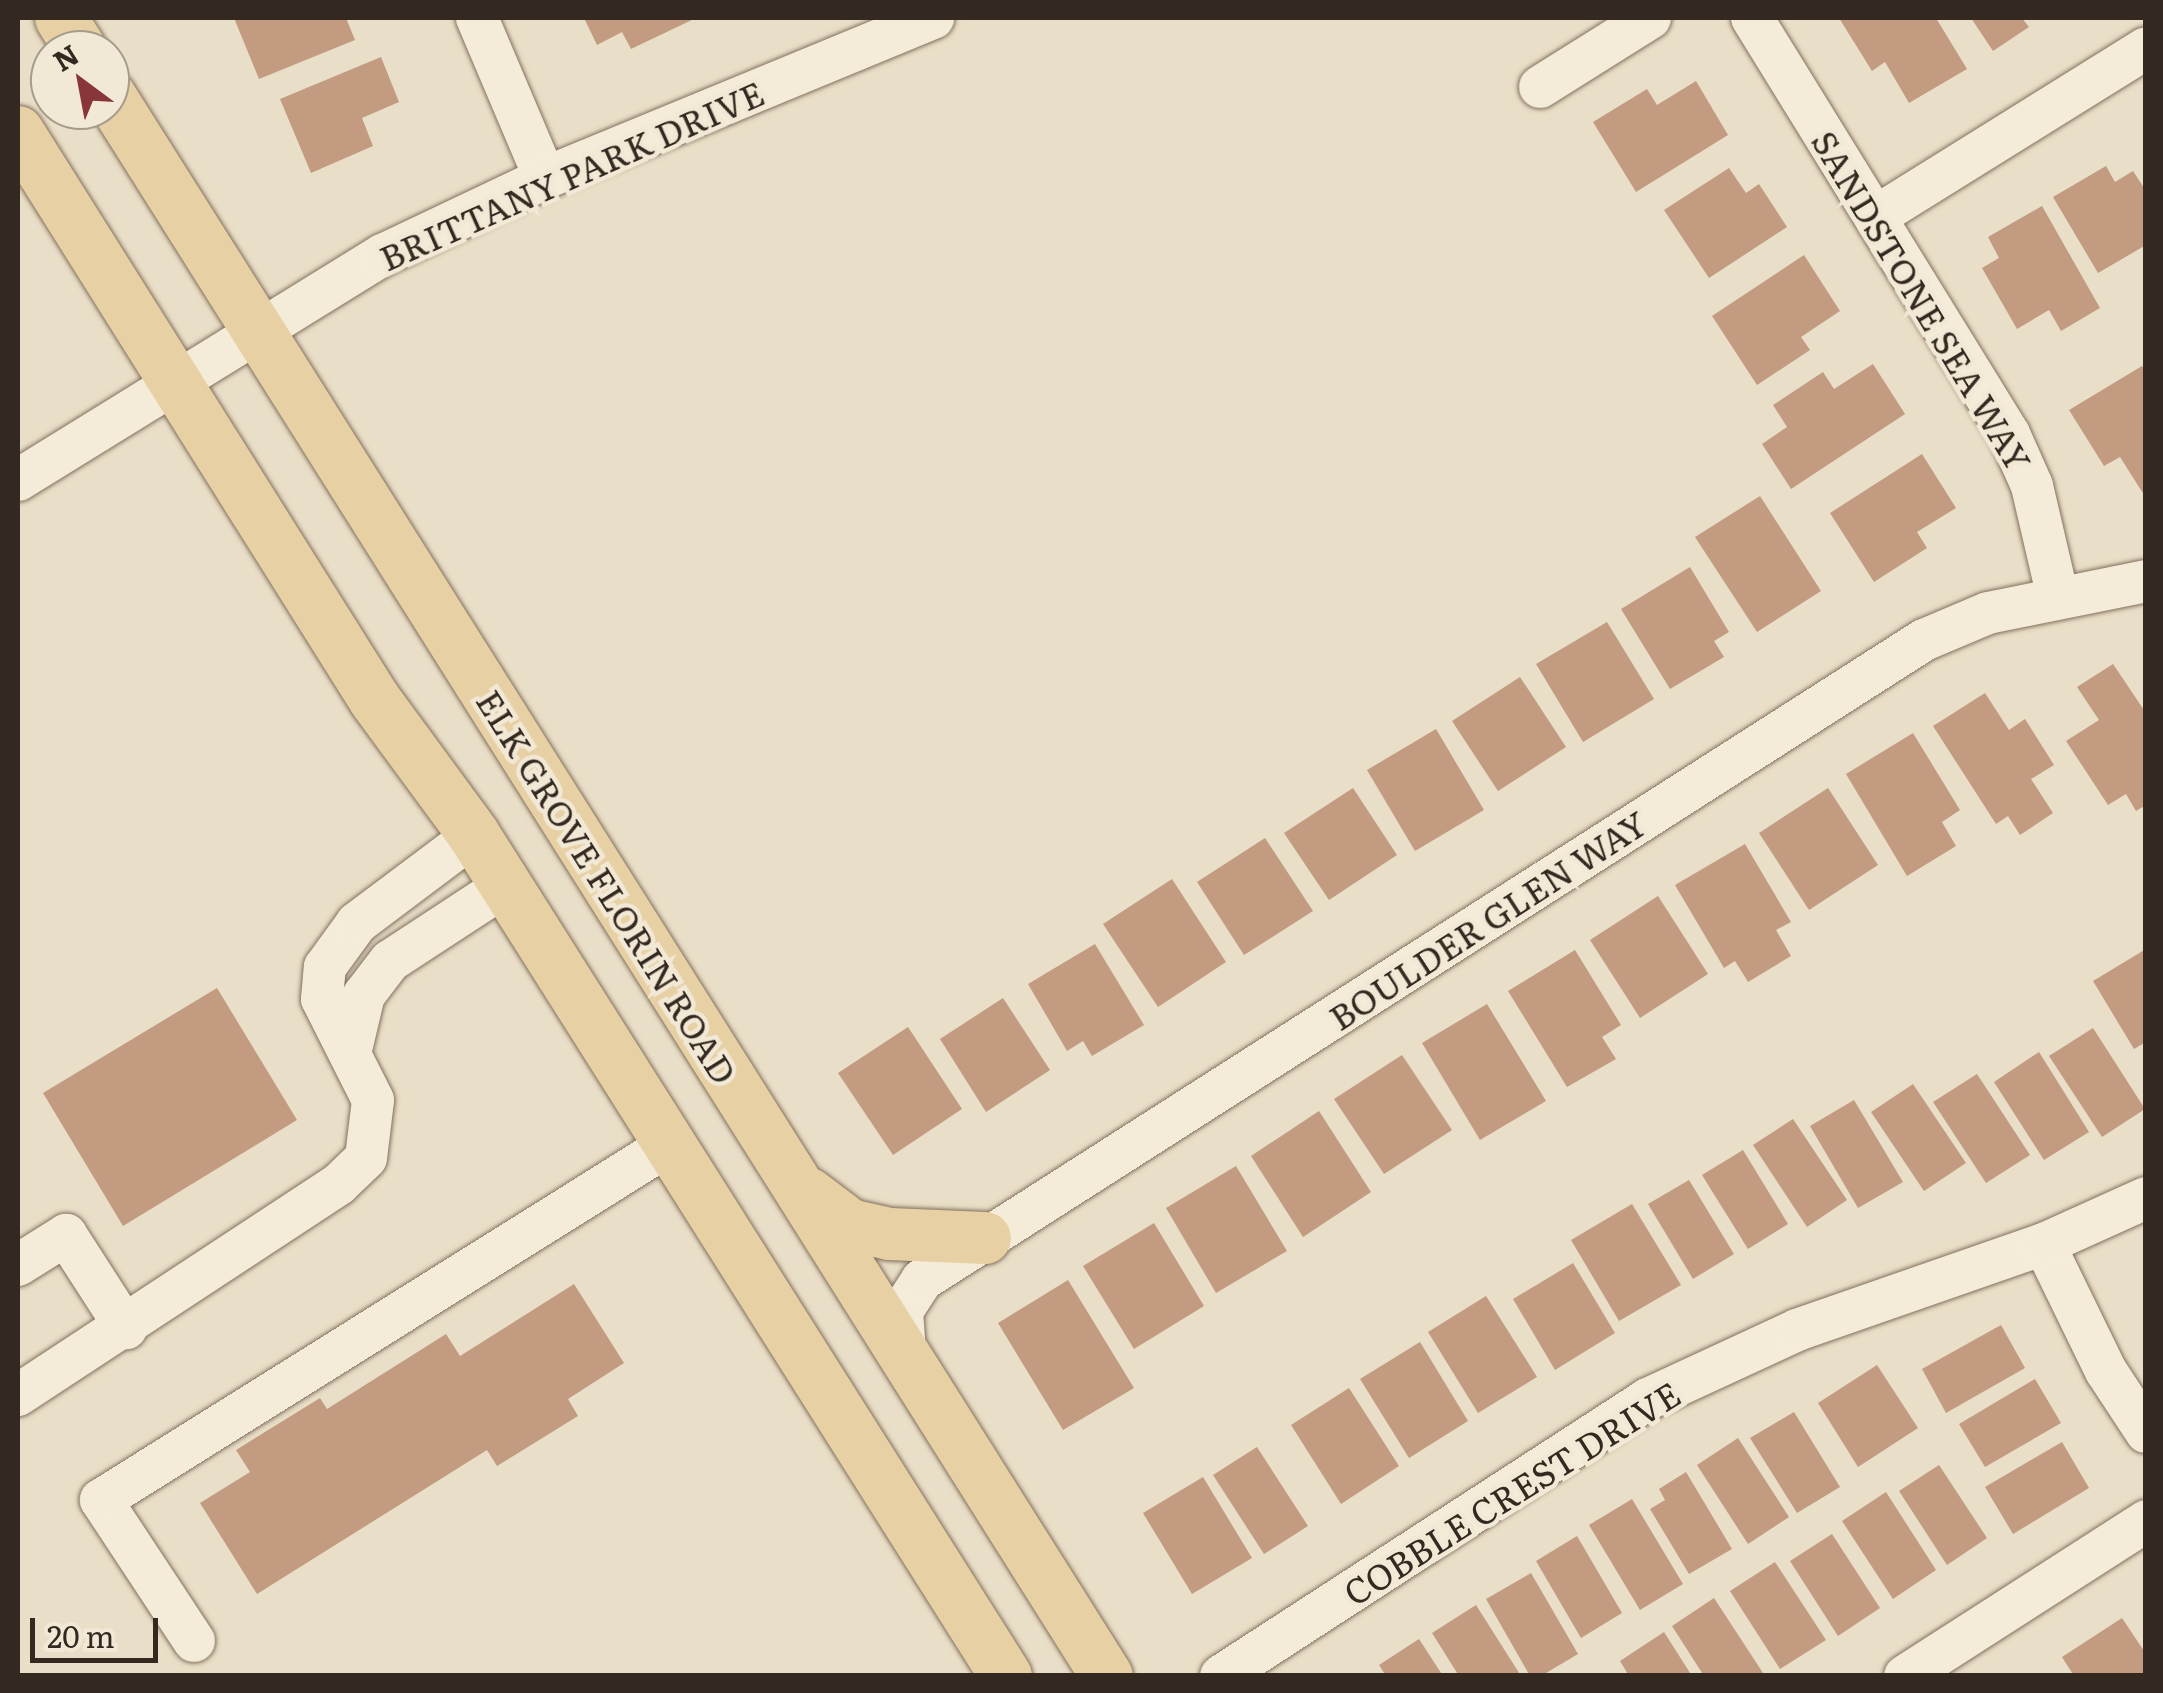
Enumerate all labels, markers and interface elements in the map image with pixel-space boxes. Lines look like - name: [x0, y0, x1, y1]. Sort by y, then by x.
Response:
- north arrow: [30, 30, 130, 130]
- text: N: [44, 32, 86, 80]
- street label: BRITTANY PARK DRIVE: [372, 70, 770, 278]
- street label: SANDSTONE SEA WAY: [1805, 122, 2041, 478]
- street label: ELK GROVE FLORIN ROAD: [469, 681, 747, 1091]
- street label: BOULDER GLEN WAY: [1320, 801, 1654, 1037]
- street label: COBBLE CREST DRIVE: [1335, 1371, 1687, 1613]
- scale bar: [35, 1598, 162, 1660]
- text: 20 m: [47, 1613, 115, 1657]

